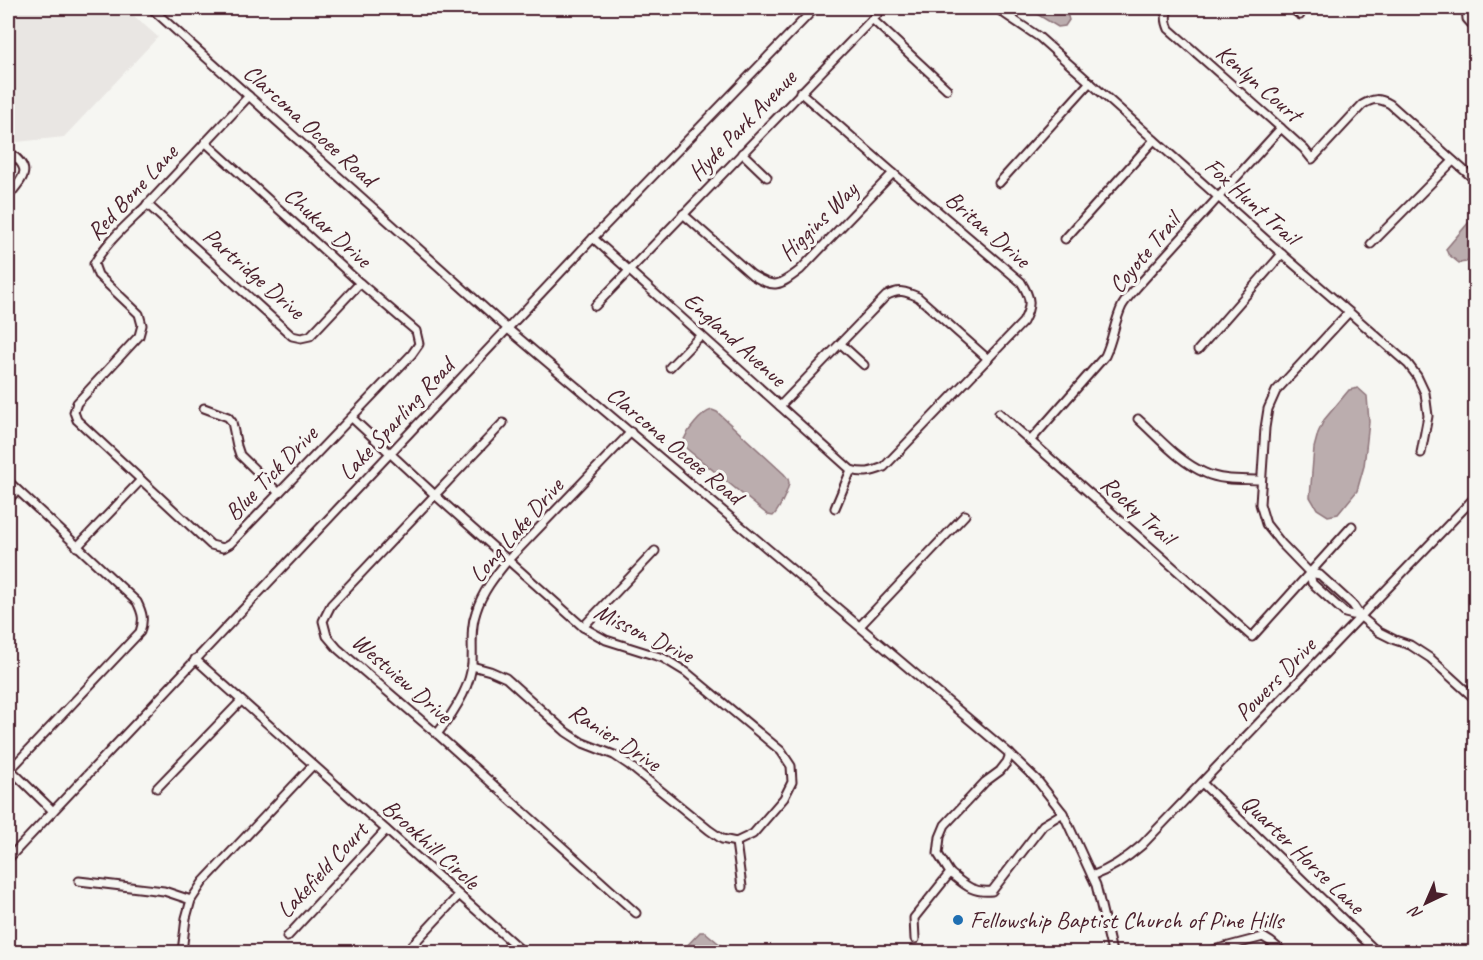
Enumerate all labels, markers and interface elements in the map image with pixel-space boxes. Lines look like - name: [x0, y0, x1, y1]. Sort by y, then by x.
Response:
- street label: Kenlyn Court: [1210, 38, 1310, 130]
- street label: Clarcona Ocoee Road: [237, 57, 385, 195]
- street label: Hyde Park Avenue: [682, 62, 804, 187]
- street label: Red Bone Lane: [80, 136, 185, 246]
- street label: Fox Hunt Trail: [1199, 151, 1308, 254]
- street label: Higgins Way: [772, 174, 865, 267]
- street label: Chukar Drive: [278, 180, 379, 275]
- street label: Britan Drive: [939, 184, 1038, 276]
- street label: Coyote Trail: [1102, 204, 1189, 299]
- street label: Partridge Drive: [197, 221, 313, 327]
- street label: England Avenue: [677, 285, 794, 394]
- street label: Lake Sparling Road: [332, 349, 463, 486]
- street label: Clarcona Ocoee Road: [601, 379, 752, 513]
- street label: Blue Tick Drive: [218, 418, 325, 527]
- street label: Rocky Trail: [1095, 469, 1184, 554]
- street label: Long Lake Drive: [462, 470, 571, 588]
- street label: Misson Drive: [590, 596, 700, 671]
- street label: Westview Drive: [346, 626, 460, 731]
- street label: Powers Drive: [1228, 629, 1324, 727]
- street label: Ranier Drive: [563, 696, 668, 779]
- street label: Quarter Horse Lane: [1235, 787, 1373, 922]
- street label: Brookhill Circle: [376, 792, 488, 897]
- street label: Lakefield Court: [270, 814, 376, 924]
- north arrow: [1396, 873, 1456, 933]
- text: N: [1404, 900, 1427, 924]
- place label: Fellowship Baptist Church of Pine Hills: [970, 905, 1286, 935]
- marker: Fellowship Baptist Church of Pine Hills: [951, 913, 965, 927]

